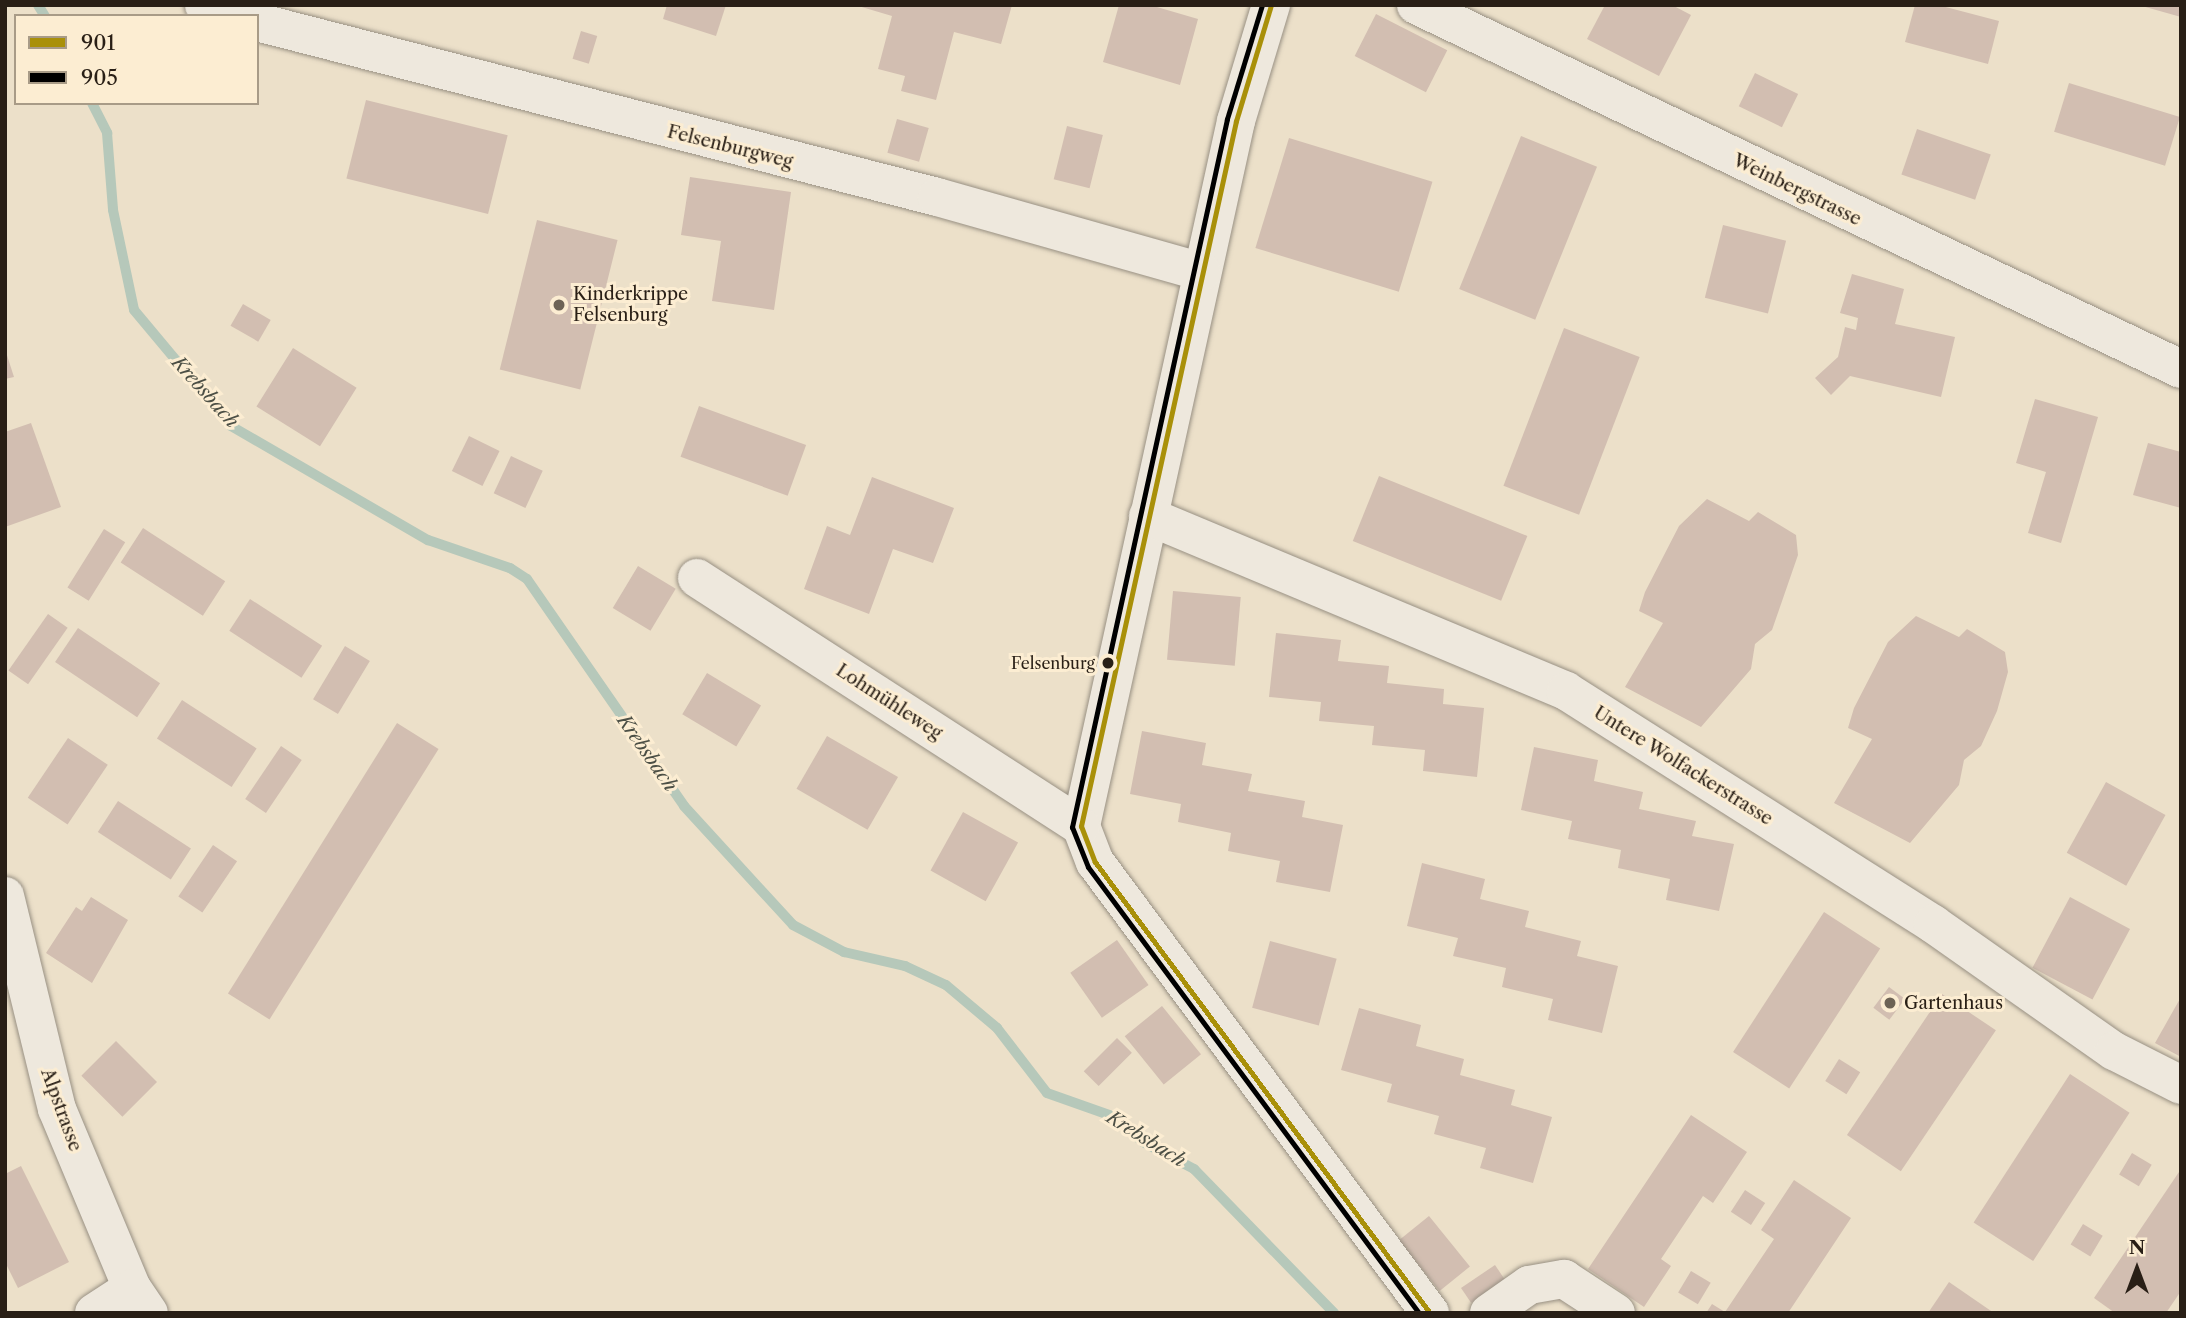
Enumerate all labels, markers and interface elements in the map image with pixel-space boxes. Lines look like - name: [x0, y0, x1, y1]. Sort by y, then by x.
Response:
- legend: [14, 14, 259, 105]
- text: 901: [81, 30, 115, 55]
- text: 905: [81, 65, 118, 90]
- street label: Felsenburgweg: [665, 121, 795, 173]
- street label: Weinbergstrasse: [1729, 150, 1865, 230]
- place label: Kinderkrippe Felsenburg: [573, 284, 688, 326]
- marker: Kinderkrippe Felsenburg: [551, 297, 567, 313]
- water label: Krebsbach: [167, 351, 243, 433]
- place label: Felsenburg: [1011, 653, 1095, 673]
- marker: Felsenburg: [1101, 656, 1115, 670]
- street label: Lohmühleweg: [832, 660, 946, 744]
- street label: Untere Wolfackerstrasse: [1589, 702, 1777, 830]
- water label: Krebsbach: [612, 710, 682, 796]
- place label: Gartenhaus: [1904, 992, 2003, 1014]
- marker: Gartenhaus: [1882, 995, 1898, 1011]
- street label: Alpstrasse: [36, 1066, 86, 1154]
- water label: Krebsbach: [1102, 1106, 1190, 1172]
- north arrow: [2102, 1234, 2172, 1304]
- text: N: [2129, 1236, 2145, 1259]

